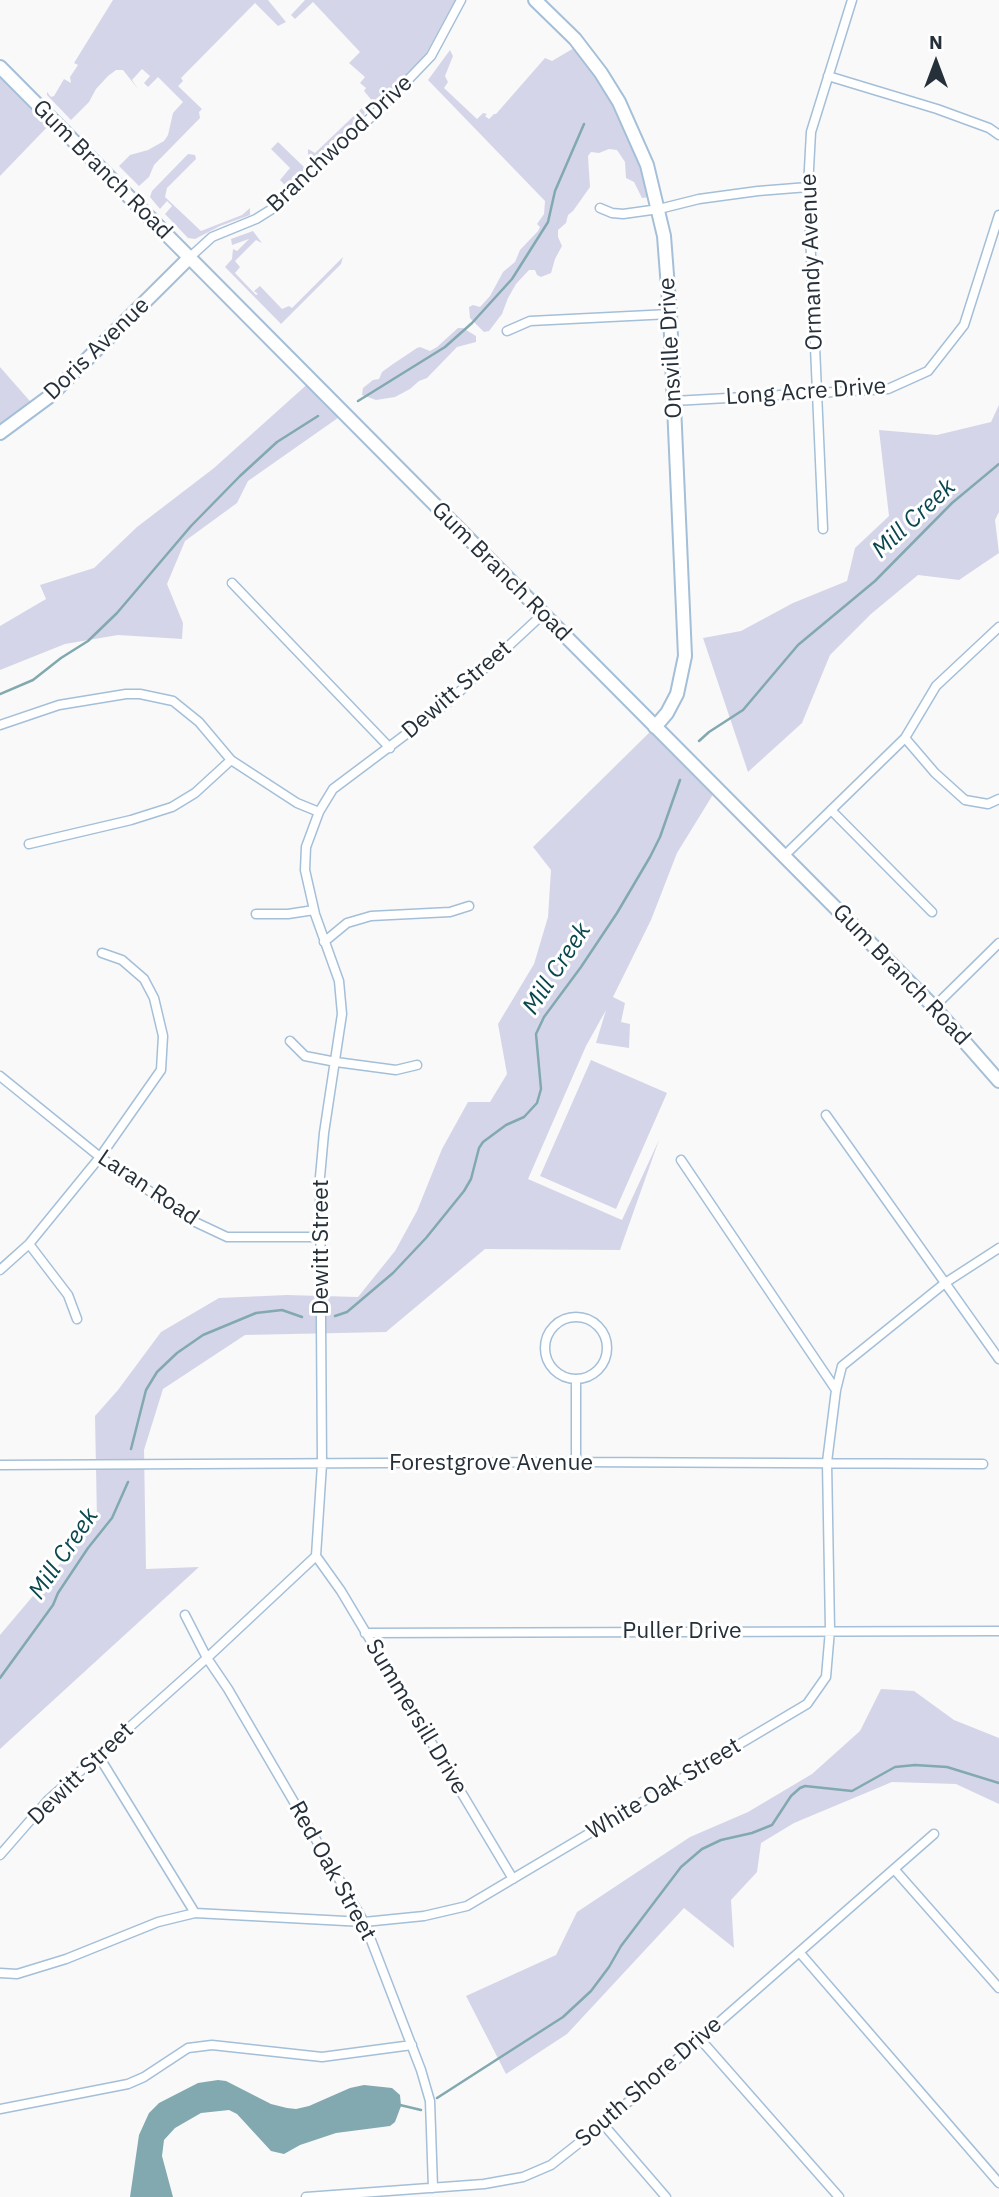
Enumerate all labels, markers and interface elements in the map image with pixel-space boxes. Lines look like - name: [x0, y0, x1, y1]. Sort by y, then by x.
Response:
- north arrow: [901, 28, 971, 98]
- text: N: [929, 30, 943, 54]
- street label: Branchwood Drive: [262, 70, 418, 218]
- street label: Gum Branch Road: [26, 94, 178, 246]
- street label: Ormandy Avenue: [795, 173, 829, 351]
- street label: Onsville Drive: [654, 277, 688, 419]
- street label: Doris Avenue: [39, 292, 155, 406]
- street label: Long Acre Drive: [725, 373, 887, 411]
- water label: Mill Creek: [866, 473, 962, 565]
- street label: Gum Branch Road: [425, 496, 577, 648]
- street label: Dewitt Street: [397, 635, 517, 745]
- street label: Gum Branch Road: [826, 898, 976, 1052]
- water label: Mill Creek: [517, 918, 597, 1020]
- street label: Laran Road: [92, 1144, 204, 1232]
- street label: Dewitt Street: [307, 1179, 335, 1315]
- street label: Forestgrove Avenue: [389, 1449, 593, 1477]
- water label: Mill Creek: [23, 1503, 105, 1605]
- street label: Puller Drive: [622, 1617, 742, 1645]
- street label: Summersill Drive: [359, 1635, 473, 1799]
- street label: Dewitt Street: [23, 1717, 139, 1831]
- street label: White Oak Street: [582, 1732, 746, 1846]
- street label: Red Oak Street: [282, 1797, 382, 1945]
- street label: South Shore Drive: [570, 2011, 728, 2153]

